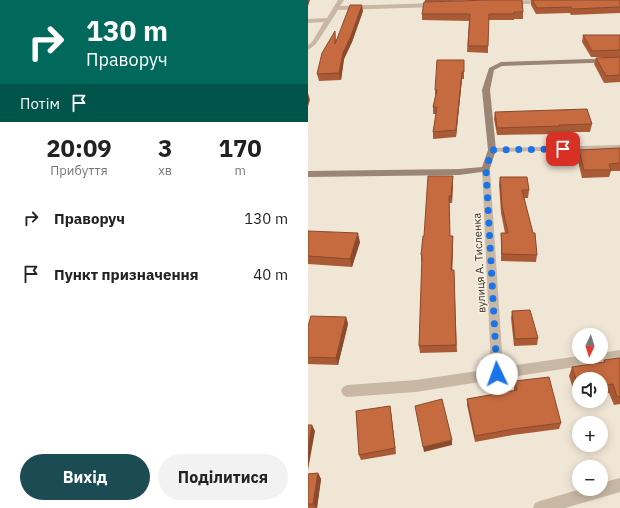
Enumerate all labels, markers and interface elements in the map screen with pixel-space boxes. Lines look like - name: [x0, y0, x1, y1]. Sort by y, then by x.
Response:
- text: 130 m: [86, 12, 168, 49]
- icon: right: [20, 16, 72, 68]
- text: Праворуч: [86, 48, 168, 71]
- icon: arrive: [68, 92, 90, 114]
- text: Потім: [20, 94, 60, 113]
- text: 20:09: [46, 132, 112, 164]
- text: 3: [158, 132, 172, 164]
- text: 170: [219, 132, 262, 164]
- pin: [546, 132, 580, 166]
- icon: arrive: [552, 138, 574, 160]
- text: Прибуття: [50, 162, 108, 179]
- text: хв: [158, 162, 172, 179]
- text: m: [234, 162, 246, 179]
- icon: right: [20, 207, 42, 229]
- text: Праворуч: [54, 209, 125, 228]
- text: 130 m: [244, 209, 288, 228]
- street label: вулиця А. Тисленка: [469, 212, 489, 313]
- icon: arrive: [20, 263, 42, 285]
- text: Пункт призначення: [54, 265, 199, 284]
- text: 40 m: [253, 265, 288, 284]
- north arrow: [572, 328, 608, 364]
- map controls: [572, 328, 608, 496]
- position arrow: [476, 353, 518, 395]
- button: sound: [572, 372, 608, 408]
- button: +: [572, 416, 608, 452]
- button: Вихід: [20, 454, 150, 500]
- button: Поділитися: [158, 454, 288, 500]
- button: −: [572, 460, 608, 496]

